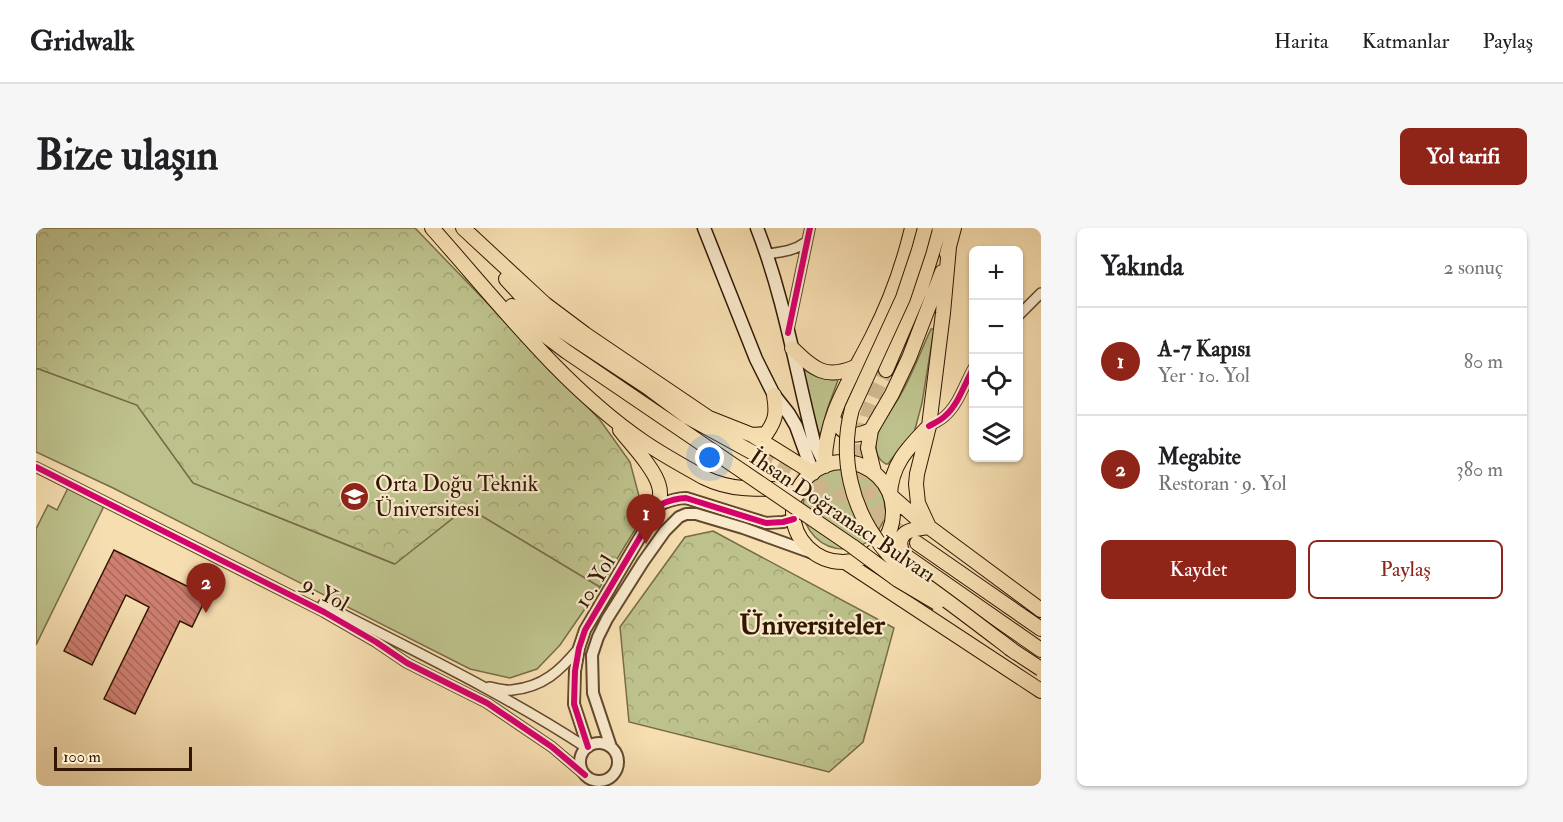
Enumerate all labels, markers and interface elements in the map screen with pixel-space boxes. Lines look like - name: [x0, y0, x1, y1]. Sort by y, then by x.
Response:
- text: Gridwalk: [30, 24, 134, 59]
- text: Harita: [1274, 28, 1329, 55]
- text: Katmanlar: [1362, 28, 1449, 55]
- text: Paylaş: [1482, 28, 1533, 55]
- button: Yol tarifi: [1400, 128, 1527, 185]
- text: Bize ulaşın: [36, 130, 218, 182]
- map controls: [969, 246, 1023, 462]
- button: +: [969, 246, 1023, 300]
- text: Yakında: [1101, 251, 1183, 283]
- text: 2 sonuç: [1444, 255, 1503, 280]
- button: −: [969, 300, 1023, 354]
- text: A-7 Kapısı: [1158, 335, 1251, 363]
- text: 1: [1117, 349, 1124, 374]
- text: 80 m: [1464, 349, 1503, 374]
- button: locate: [969, 354, 1023, 408]
- text: Yer · 10. Yol: [1158, 363, 1250, 388]
- button: layers: [969, 408, 1023, 462]
- your location: [695, 443, 724, 472]
- street label: İhsan Doğramacı Bulvarı: [744, 443, 941, 589]
- text: Megabite: [1158, 443, 1241, 471]
- text: 2: [1115, 457, 1126, 482]
- text: 380 m: [1456, 457, 1503, 482]
- place label: Orta Doğu Teknik Üniversitesi: [375, 470, 539, 523]
- text: Restoran · 9. Yol: [1158, 471, 1287, 496]
- school or university icon: Orta Doğu Teknik Üniversitesi: [338, 480, 370, 512]
- pin: 1: [626, 494, 666, 544]
- button: Kaydet: [1101, 540, 1296, 599]
- button: Paylaş: [1308, 540, 1503, 599]
- street label: 10. Yol: [568, 550, 622, 613]
- pin: 2: [186, 564, 226, 613]
- street label: 9. Yol: [295, 569, 354, 618]
- district label: Üniversiteler: [739, 608, 885, 643]
- scale bar: [54, 744, 192, 772]
- text: 100 m: [63, 747, 101, 767]

